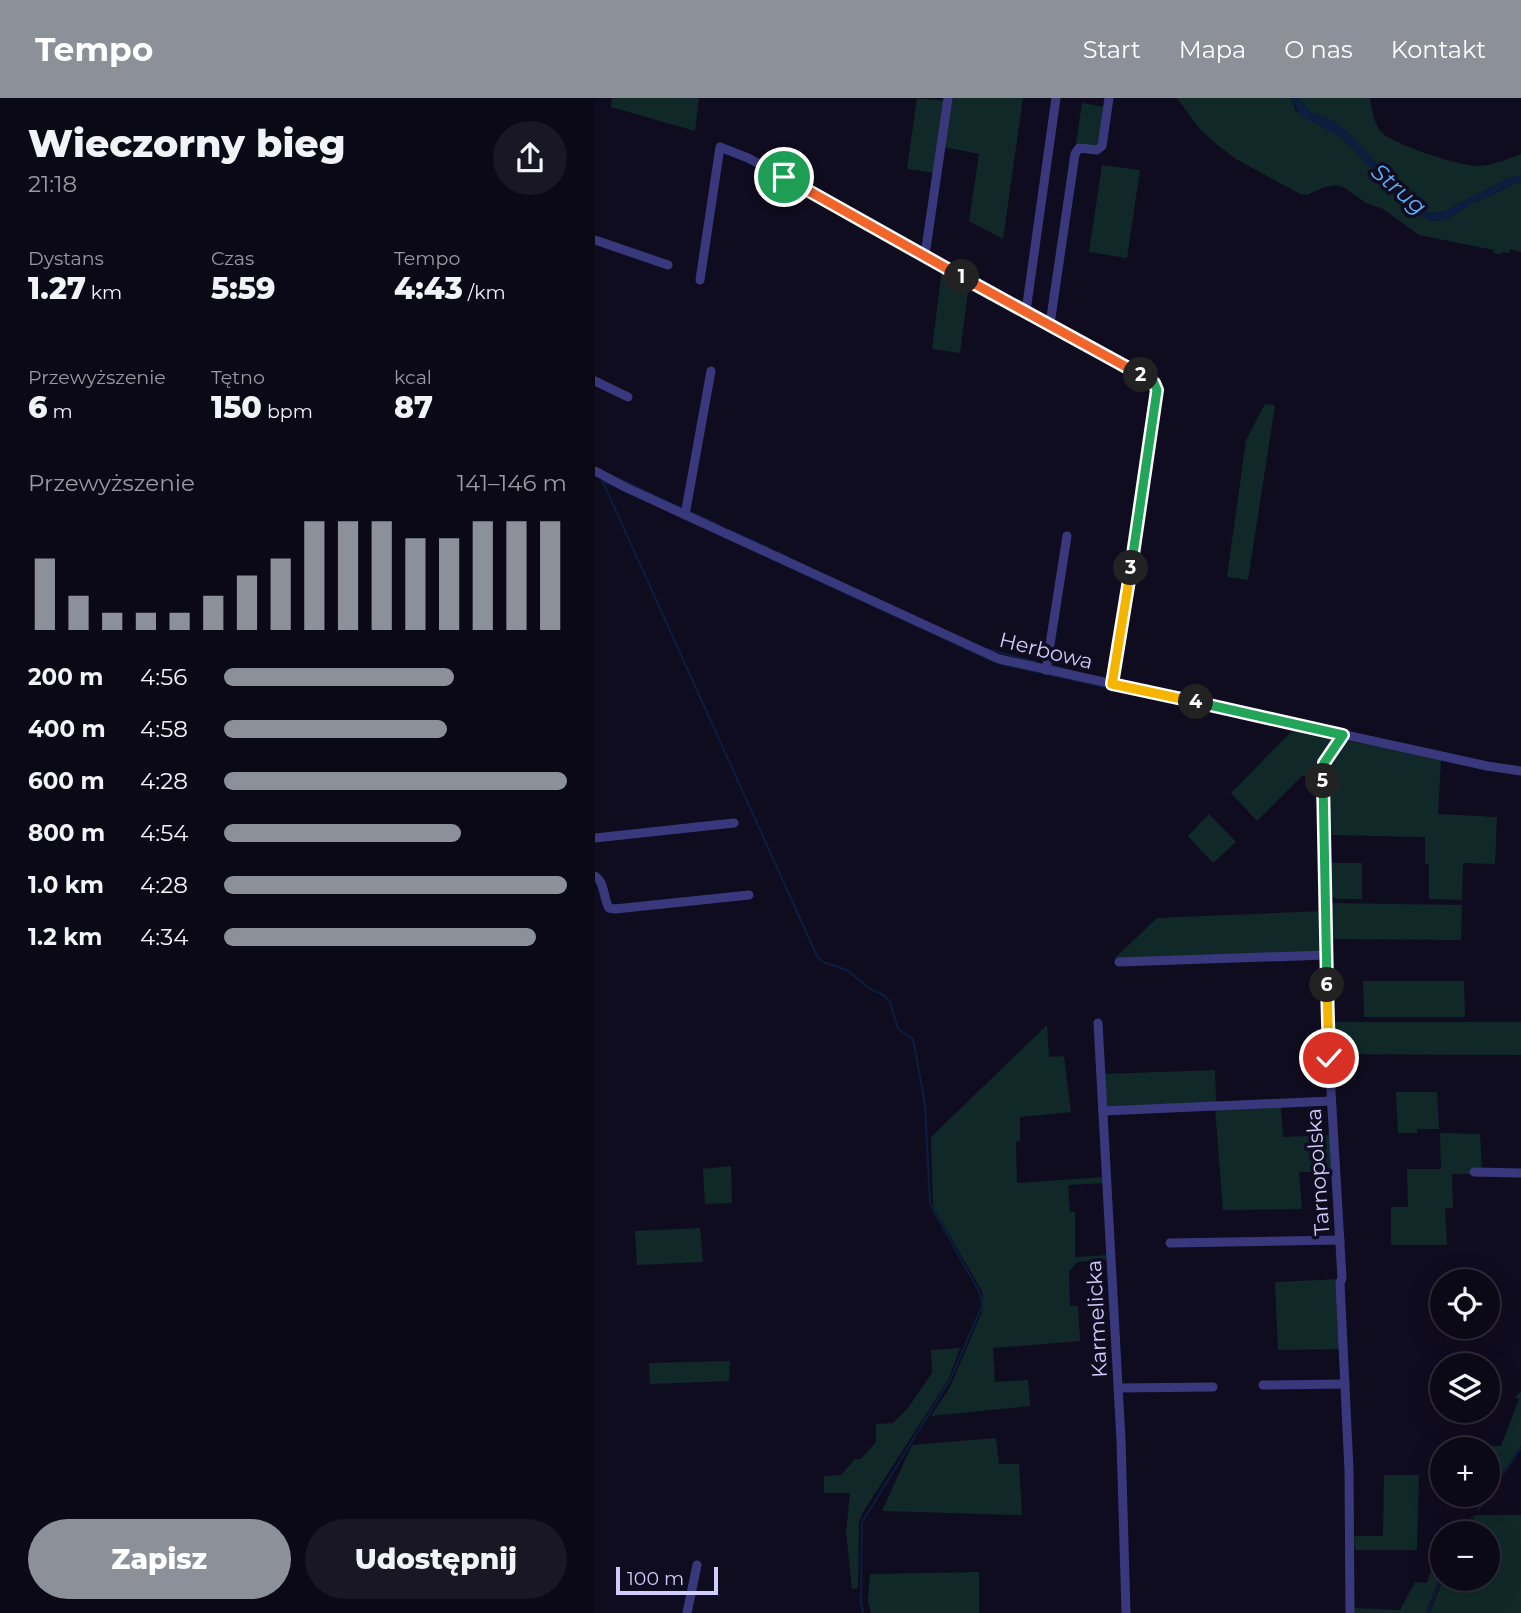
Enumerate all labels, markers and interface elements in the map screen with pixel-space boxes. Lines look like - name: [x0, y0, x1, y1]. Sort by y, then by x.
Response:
- text: Tempo: [35, 29, 153, 69]
- text: Start: [1083, 35, 1141, 64]
- text: Mapa: [1179, 35, 1246, 64]
- text: O nas: [1284, 35, 1353, 64]
- text: Kontakt: [1391, 35, 1486, 64]
- text: Wieczorny bieg: [28, 120, 345, 167]
- button: share: [493, 121, 567, 195]
- pin: [754, 147, 814, 207]
- water label: Strug: [1366, 157, 1432, 221]
- icon: arrive: [765, 158, 803, 196]
- text: 21:18: [28, 170, 77, 198]
- text: Dystans: [28, 247, 104, 270]
- text: Czas: [211, 247, 254, 270]
- text: Tempo: [394, 247, 460, 270]
- pin: 1: [945, 260, 979, 294]
- text: 1: [958, 265, 965, 288]
- text: 1.27: [28, 270, 86, 307]
- text: 5:59: [211, 270, 275, 307]
- text: 4:43: [394, 270, 463, 307]
- text: km: [86, 281, 122, 304]
- text: /km: [463, 281, 506, 304]
- pin: 2: [1123, 358, 1159, 392]
- text: 2: [1135, 363, 1146, 386]
- text: Przewyższenie: [28, 366, 166, 389]
- text: Tętno: [211, 366, 265, 389]
- text: kcal: [394, 366, 432, 389]
- text: 6: [28, 389, 47, 426]
- text: 150: [211, 389, 262, 426]
- text: 87: [394, 389, 433, 426]
- text: m: [47, 400, 73, 423]
- text: bpm: [262, 400, 313, 423]
- text: Przewyższenie: [28, 469, 195, 497]
- text: 141–146 m: [457, 469, 567, 497]
- pin: 3: [1113, 550, 1149, 586]
- text: 3: [1125, 556, 1136, 579]
- street label: Herbowa: [997, 627, 1095, 674]
- text: 200 m: [28, 663, 103, 691]
- text: 4:56: [140, 663, 187, 691]
- pin: 4: [1179, 684, 1213, 720]
- text: 4: [1189, 690, 1202, 713]
- text: 400 m: [28, 715, 106, 743]
- text: 4:58: [140, 715, 188, 743]
- pin: 5: [1305, 764, 1341, 798]
- text: 600 m: [28, 767, 105, 795]
- text: 4:28: [140, 767, 188, 795]
- text: 5: [1317, 769, 1328, 792]
- text: 800 m: [28, 819, 105, 847]
- text: 4:54: [140, 819, 188, 847]
- text: 1.0 km: [28, 871, 104, 899]
- text: 4:28: [140, 871, 188, 899]
- text: 1.2 km: [28, 923, 102, 951]
- text: 4:34: [140, 923, 188, 951]
- pin: 6: [1309, 968, 1345, 1002]
- text: 6: [1320, 973, 1333, 996]
- pin: [1299, 1028, 1359, 1088]
- icon: check: [1310, 1039, 1348, 1077]
- street label: Tarnopolska: [1301, 1108, 1334, 1237]
- street label: Karmelicka: [1081, 1259, 1112, 1379]
- map controls: [1430, 1269, 1500, 1591]
- button: locate: [1430, 1269, 1500, 1339]
- button: layers: [1430, 1353, 1500, 1423]
- button: +: [1430, 1437, 1500, 1507]
- button: Zapisz: [28, 1519, 291, 1599]
- button: Udostępnij: [305, 1519, 567, 1599]
- button: −: [1430, 1521, 1500, 1591]
- scale bar: [616, 1564, 717, 1596]
- text: 100 m: [627, 1567, 684, 1590]

